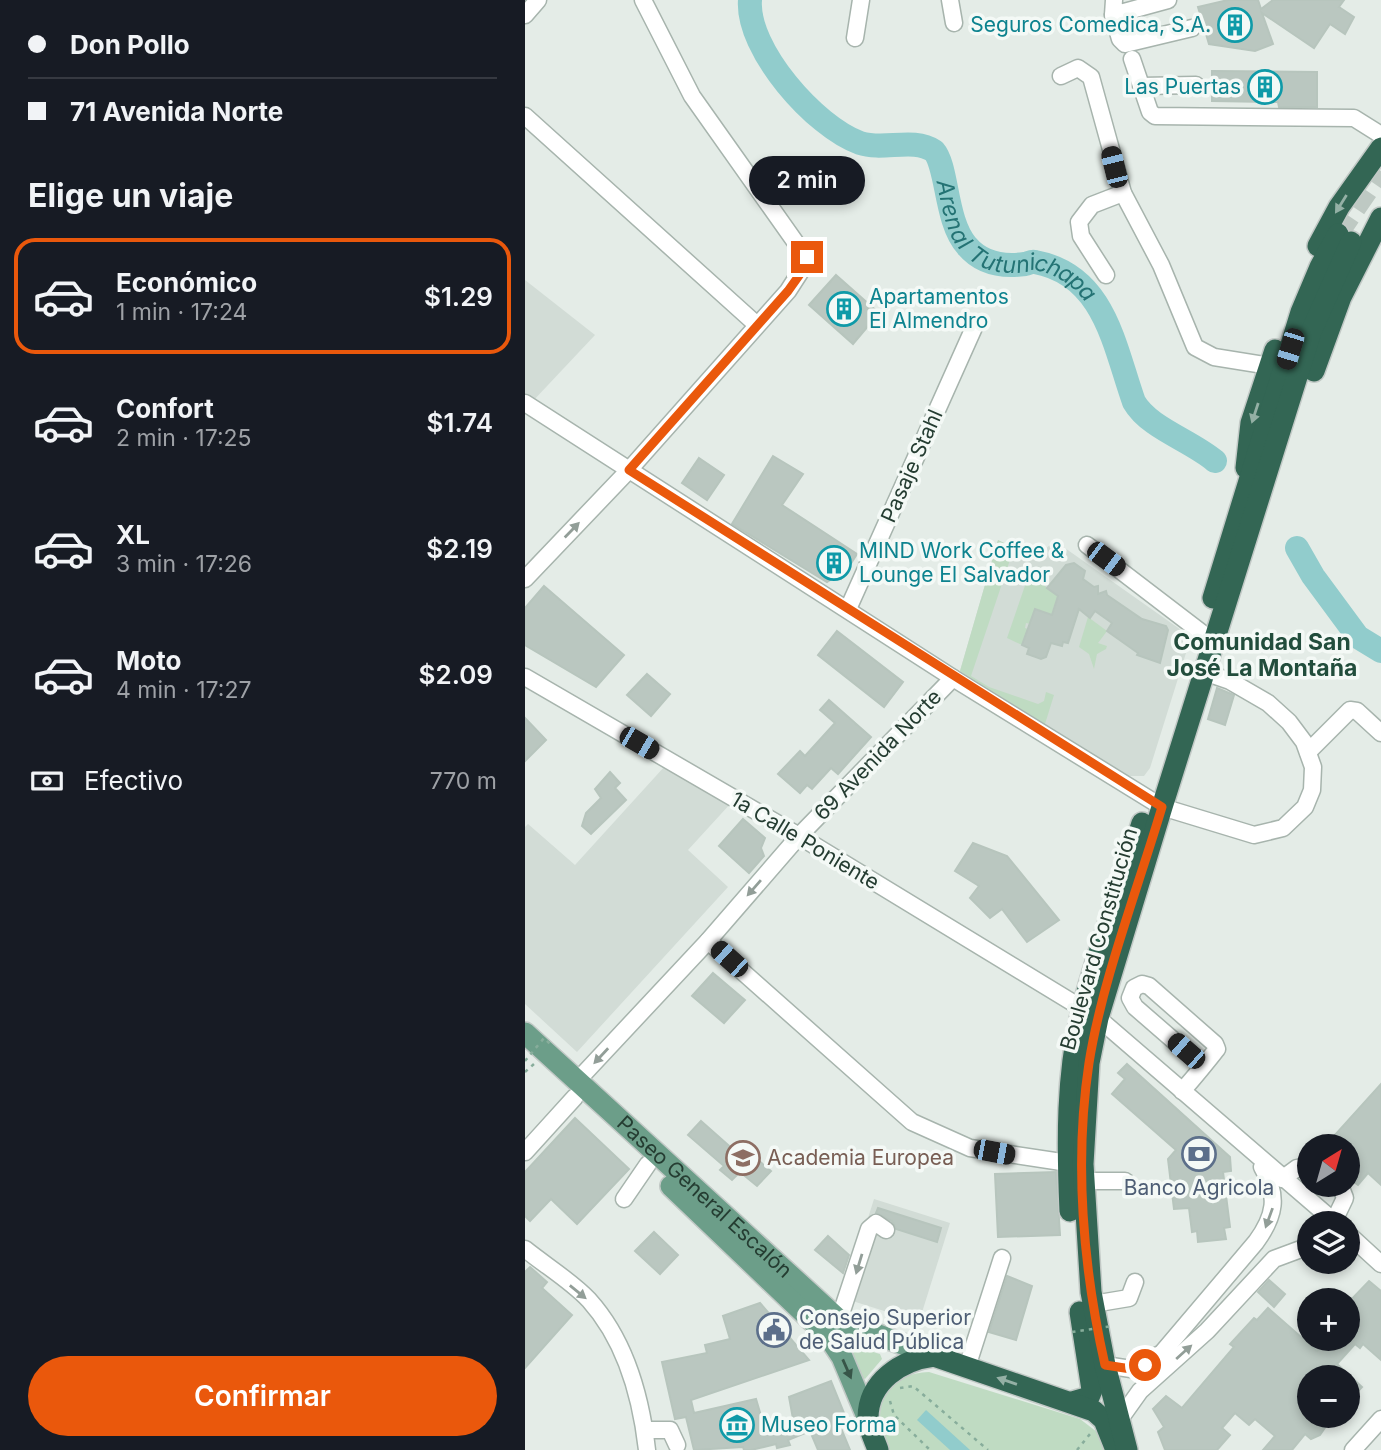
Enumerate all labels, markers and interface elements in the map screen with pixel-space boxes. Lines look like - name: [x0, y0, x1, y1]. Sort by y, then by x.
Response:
- building icon: Seguros Comedica, S.A.: [1216, 6, 1254, 44]
- place label: Seguros Comedica, S.A.: [970, 12, 1211, 37]
- text: Don Pollo: [70, 29, 190, 60]
- building icon: Las Puertas: [1246, 68, 1284, 106]
- place label: Las Puertas: [1124, 74, 1241, 99]
- text: 71 Avenida Norte: [70, 96, 283, 127]
- car: [1099, 144, 1130, 190]
- callout: 2 min: [749, 156, 865, 204]
- text: 2 min: [777, 166, 837, 194]
- text: Elige un viaje: [28, 176, 233, 215]
- water label: Arenal Tutunichapa: [931, 176, 1103, 307]
- one-way arrow: [1335, 194, 1348, 213]
- route end: [791, 241, 823, 273]
- icon: car: [32, 265, 95, 328]
- text: Económico: [116, 267, 257, 298]
- text: $1.29: [424, 281, 493, 312]
- place label: Apartamentos El Almendro: [869, 284, 1009, 333]
- building icon: Apartamentos El Almendro: [825, 290, 863, 328]
- text: 1 min · 17:24: [116, 298, 247, 326]
- car: [1274, 326, 1307, 372]
- icon: car: [32, 391, 95, 454]
- text: Confort: [116, 393, 214, 424]
- one-way arrow: [1249, 403, 1259, 424]
- street label: Pasaje Stahl: [876, 405, 948, 526]
- text: $1.74: [427, 407, 493, 438]
- text: 2 min · 17:25: [116, 424, 252, 452]
- icon: car: [32, 517, 95, 580]
- text: XL: [116, 519, 150, 550]
- one-way arrow: [564, 522, 580, 539]
- text: $2.19: [426, 533, 493, 564]
- place label: MIND Work Coffee & Lounge El Salvador: [859, 538, 1065, 587]
- car: [1083, 538, 1130, 580]
- building icon: MIND Work Coffee & Lounge El Salvador: [815, 544, 853, 582]
- text: 3 min · 17:26: [116, 550, 252, 578]
- district label: Comunidad San José La Montaña: [1167, 628, 1357, 682]
- icon: car: [32, 643, 95, 706]
- text: Moto: [116, 645, 181, 676]
- text: $2.09: [419, 659, 493, 690]
- text: 4 min · 17:27: [116, 676, 251, 704]
- street label: 69 Avenida Norte: [809, 684, 946, 825]
- car: [616, 723, 663, 763]
- icon: cash: [28, 762, 66, 800]
- text: Efectivo: [84, 765, 183, 796]
- text: 770 m: [430, 767, 497, 795]
- street label: 1a Calle Poniente: [727, 786, 884, 895]
- street label: Boulevard Constitución: [1055, 825, 1142, 1053]
- one-way arrow: [746, 879, 762, 897]
- car: [707, 937, 752, 981]
- car: [1164, 1029, 1209, 1073]
- one-way arrow: [593, 1047, 609, 1065]
- street label: Paseo General Escalón: [612, 1110, 797, 1283]
- north arrow: [1297, 1134, 1360, 1197]
- map controls: [1297, 1134, 1360, 1428]
- bank icon: Banco Agricola: [1180, 1135, 1218, 1173]
- car: [972, 1138, 1017, 1166]
- school or university icon: Academia Europea: [724, 1139, 762, 1177]
- place label: Academia Europea: [767, 1145, 954, 1170]
- place label: Banco Agricola: [1124, 1175, 1274, 1200]
- one-way arrow: [1264, 1208, 1275, 1229]
- button: layers: [1297, 1211, 1360, 1274]
- one-way arrow: [853, 1254, 863, 1275]
- one-way arrow: [569, 1284, 587, 1299]
- button: +: [1297, 1288, 1360, 1351]
- place label: Consejo Superior de Salud Pública: [799, 1305, 971, 1354]
- public building icon: Consejo Superior de Salud Pública: [755, 1311, 793, 1349]
- one-way arrow: [1175, 1345, 1192, 1360]
- route start: [1129, 1349, 1161, 1381]
- button: Confirmar: [28, 1356, 497, 1436]
- one-way arrow: [842, 1359, 853, 1380]
- button: −: [1297, 1365, 1360, 1428]
- one-way arrow: [997, 1375, 1018, 1385]
- museum icon: Museo Forma: [718, 1406, 756, 1444]
- place label: Museo Forma: [761, 1412, 897, 1437]

